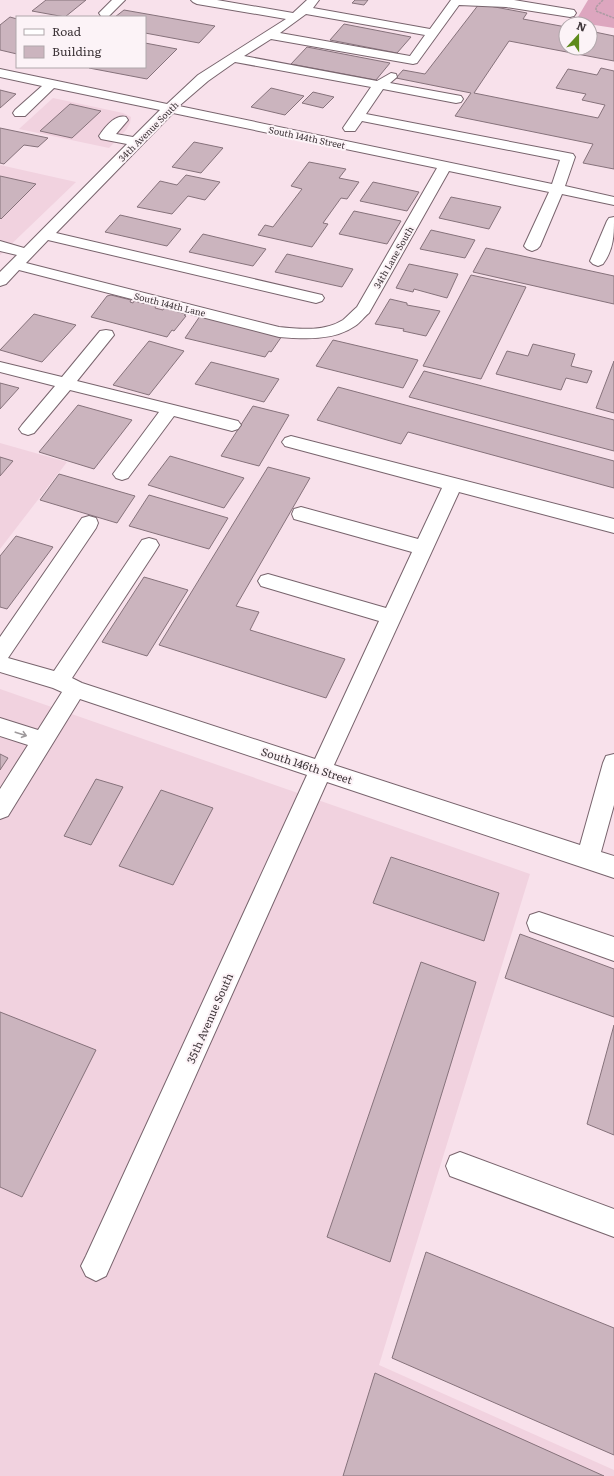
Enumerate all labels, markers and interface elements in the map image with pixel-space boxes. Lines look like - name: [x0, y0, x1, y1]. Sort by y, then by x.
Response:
- legend: [16, 16, 146, 68]
- north arrow: [558, 16, 598, 56]
- text: N: [575, 17, 589, 35]
- text: Road: [52, 22, 82, 40]
- text: Building: [52, 42, 102, 60]
- street label: 34th Avenue South: [115, 98, 181, 164]
- street label: South 144th Street: [267, 122, 347, 152]
- street label: 34th Lane South: [370, 223, 417, 291]
- street label: South 144th Lane: [133, 288, 207, 320]
- one-way arrow: [15, 731, 28, 738]
- street label: South 146th Street: [259, 743, 355, 787]
- street label: 35th Avenue South: [182, 970, 236, 1066]

